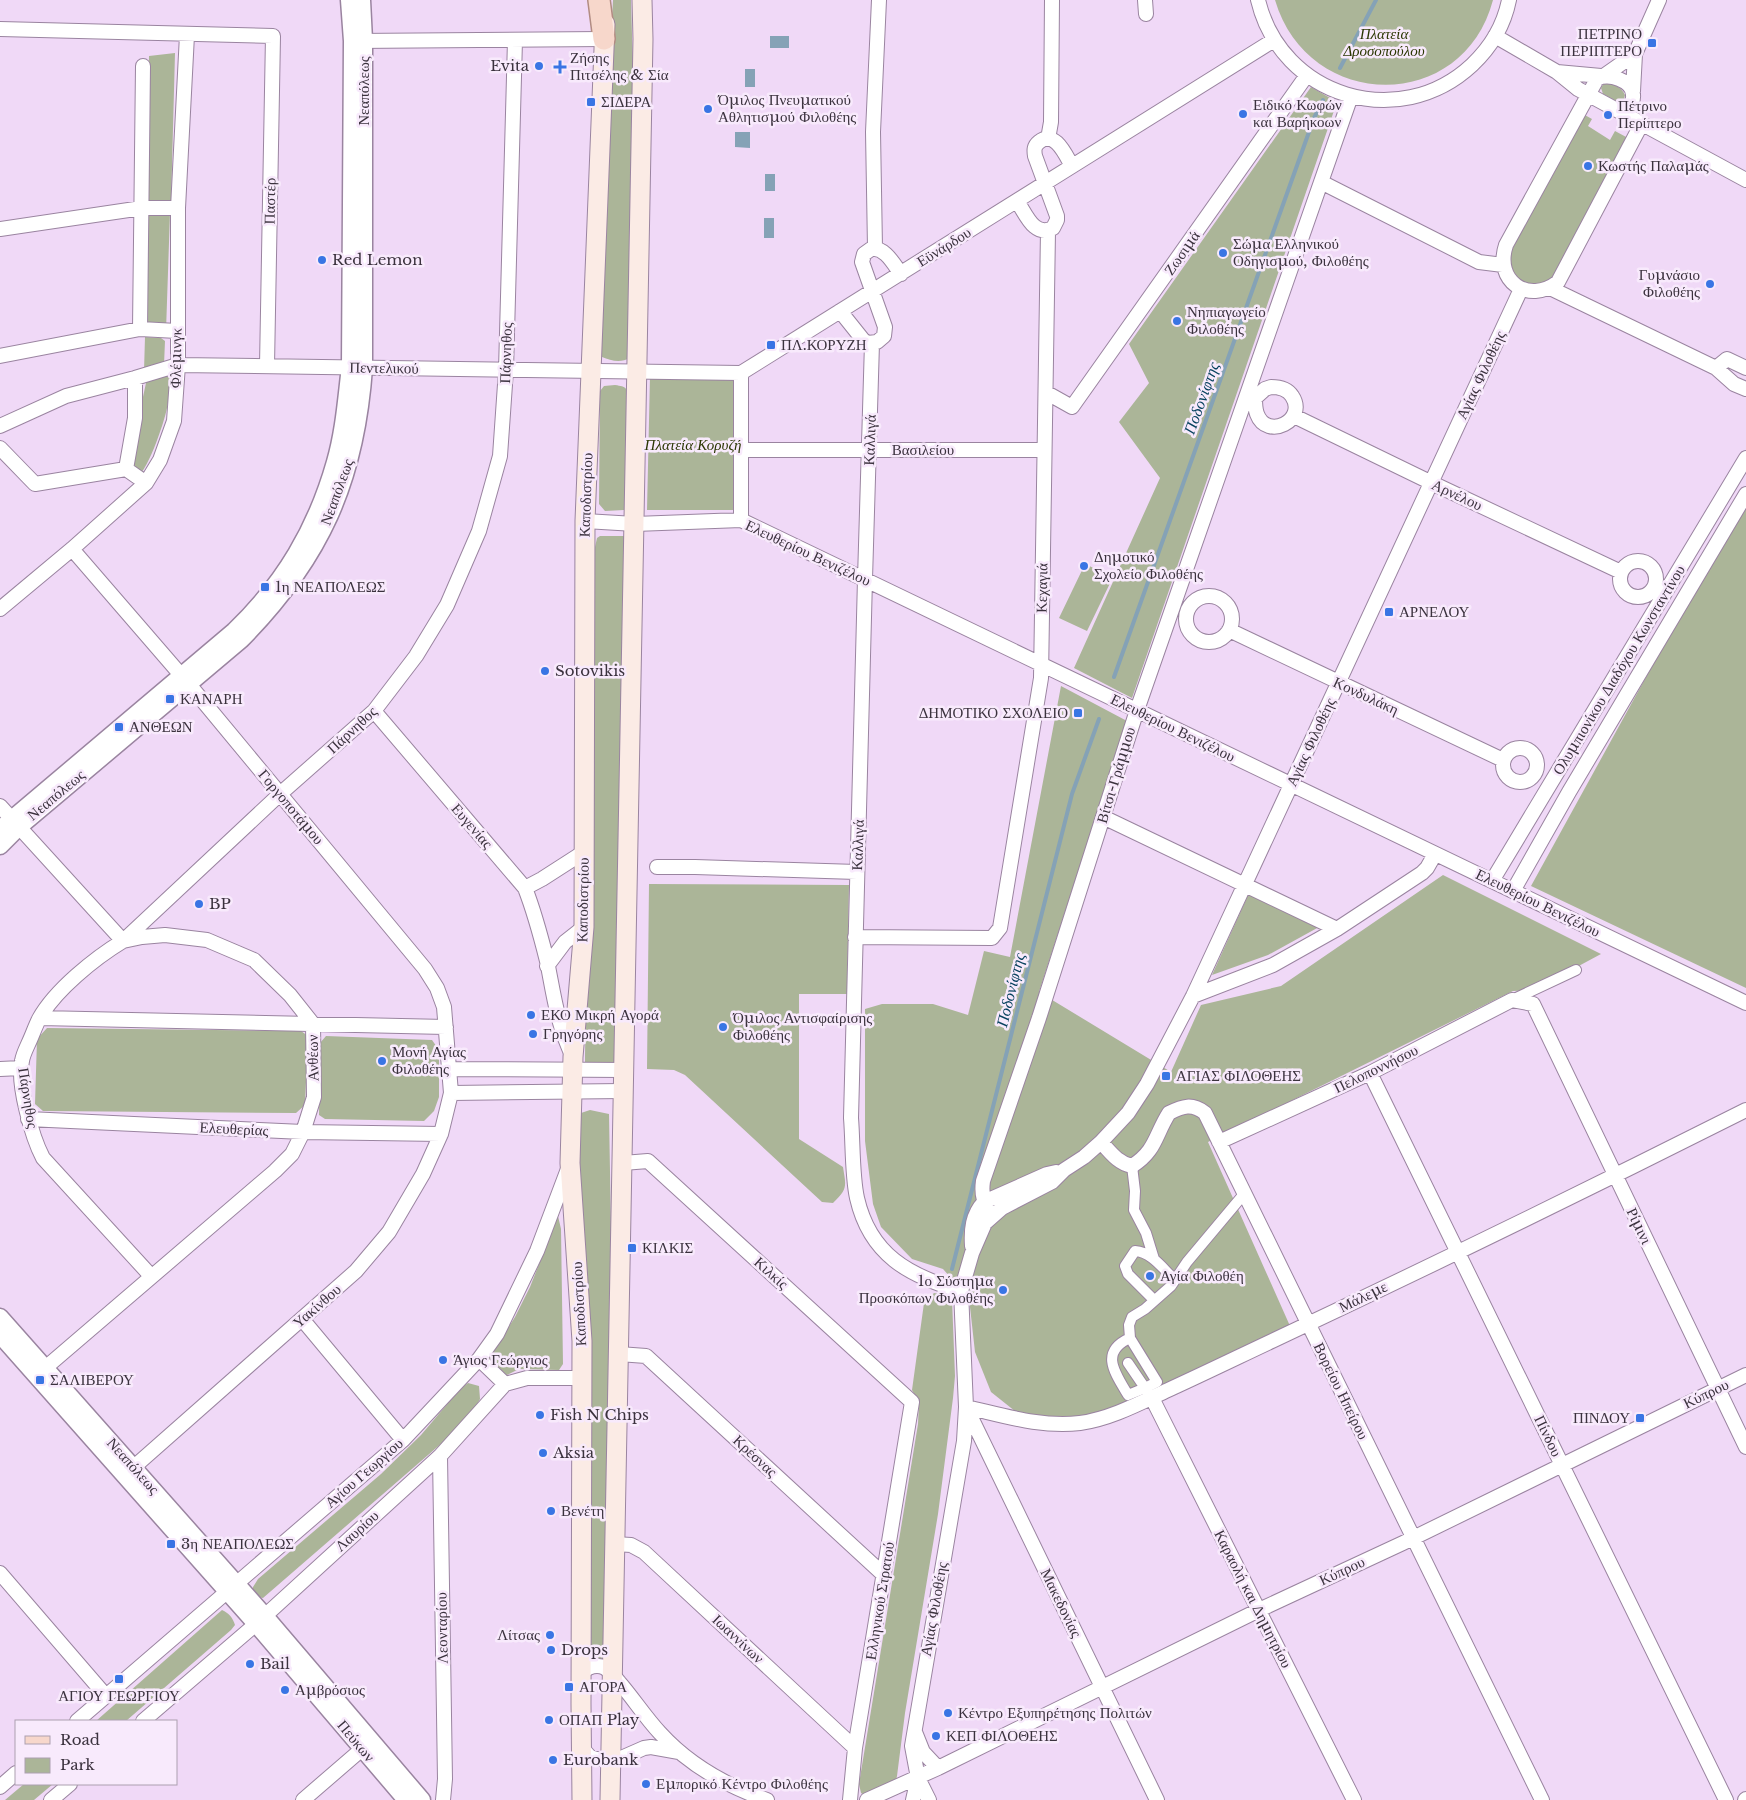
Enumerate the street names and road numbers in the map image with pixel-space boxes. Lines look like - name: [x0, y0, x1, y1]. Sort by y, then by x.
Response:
- street label: Νεαπόλεως: [354, 56, 373, 126]
- street label: Παστέρ: [260, 178, 279, 224]
- street label: Εϋνάρδου: [913, 222, 975, 271]
- street label: Ζωσιμά: [1160, 227, 1204, 279]
- street label: Πάρνηθος: [495, 322, 516, 384]
- street label: Φλέμινγκ: [165, 327, 186, 388]
- street label: Αγίας Φιλοθέης: [1452, 327, 1509, 422]
- street label: Πεντελικού: [349, 357, 419, 378]
- street label: Καλλιγά: [859, 414, 880, 466]
- street label: Βασιλείου: [892, 440, 954, 459]
- street label: Καποδιστρίου: [575, 452, 596, 538]
- street label: Νεαπόλεως: [316, 456, 357, 528]
- street label: Αρνέλου: [1429, 475, 1486, 514]
- street label: Ελευθερίου Βενιζέλου: [742, 515, 874, 590]
- street label: Ολυμπιονίκου Διαδόχου Κωνσταντίνου: [1548, 561, 1689, 778]
- street label: Κεχαγιά: [1032, 563, 1051, 613]
- street label: Κονδυλάκη: [1330, 672, 1402, 719]
- street label: Ελευθερίου Βενιζέλου: [1108, 689, 1239, 766]
- street label: Αγίας Φιλοθέης: [1282, 694, 1339, 789]
- street label: Πάρνηθος: [323, 702, 381, 758]
- street label: Βίτσι-Γράμμου: [1092, 724, 1139, 825]
- street label: Νεαπόλεως: [23, 765, 88, 824]
- street label: Γοργοποτάμου: [254, 765, 328, 848]
- street label: Ευγενίας: [448, 799, 497, 852]
- street label: Καλλιγά: [847, 819, 868, 871]
- street label: Καποδιστρίου: [572, 857, 593, 943]
- street label: Ελευθερίου Βενιζέλου: [1473, 864, 1604, 941]
- street label: Ανθέων: [303, 1034, 322, 1081]
- street label: Πελοποννήσου: [1331, 1040, 1421, 1097]
- street label: Πάρνηθος: [14, 1066, 43, 1130]
- street label: Ελευθερίας: [199, 1117, 269, 1140]
- street label: Ρίμινι: [1623, 1205, 1656, 1247]
- street label: Κιλκίς: [750, 1252, 792, 1293]
- street label: Καποδιστρίου: [567, 1261, 590, 1347]
- street label: Μάλεμε: [1335, 1277, 1390, 1316]
- street label: Υακίνθου: [289, 1280, 345, 1332]
- street label: Βορείου Ηπείρου: [1310, 1339, 1373, 1442]
- street label: Κύπρου: [1680, 1374, 1732, 1413]
- street label: Πίνδου: [1530, 1412, 1567, 1460]
- street label: Κρέσνας: [729, 1431, 781, 1481]
- street label: Αγίου Γεωργίου: [321, 1433, 407, 1512]
- street label: Νεαπόλεως: [103, 1434, 164, 1498]
- street label: Λαυρίου: [331, 1506, 383, 1555]
- street label: Καραολή και Δημητρίου: [1210, 1527, 1297, 1671]
- street label: Ελληνικού Στρατού: [861, 1540, 898, 1661]
- street label: Κύπρου: [1316, 1552, 1368, 1589]
- street label: Αγίας Φιλοθέης: [916, 1560, 951, 1658]
- street label: Μακεδονίας: [1037, 1565, 1086, 1640]
- street label: Λεονταρίου: [431, 1592, 452, 1664]
- street label: Ιωαννίνων: [709, 1610, 768, 1667]
- street label: Πεύκων: [333, 1716, 379, 1766]

